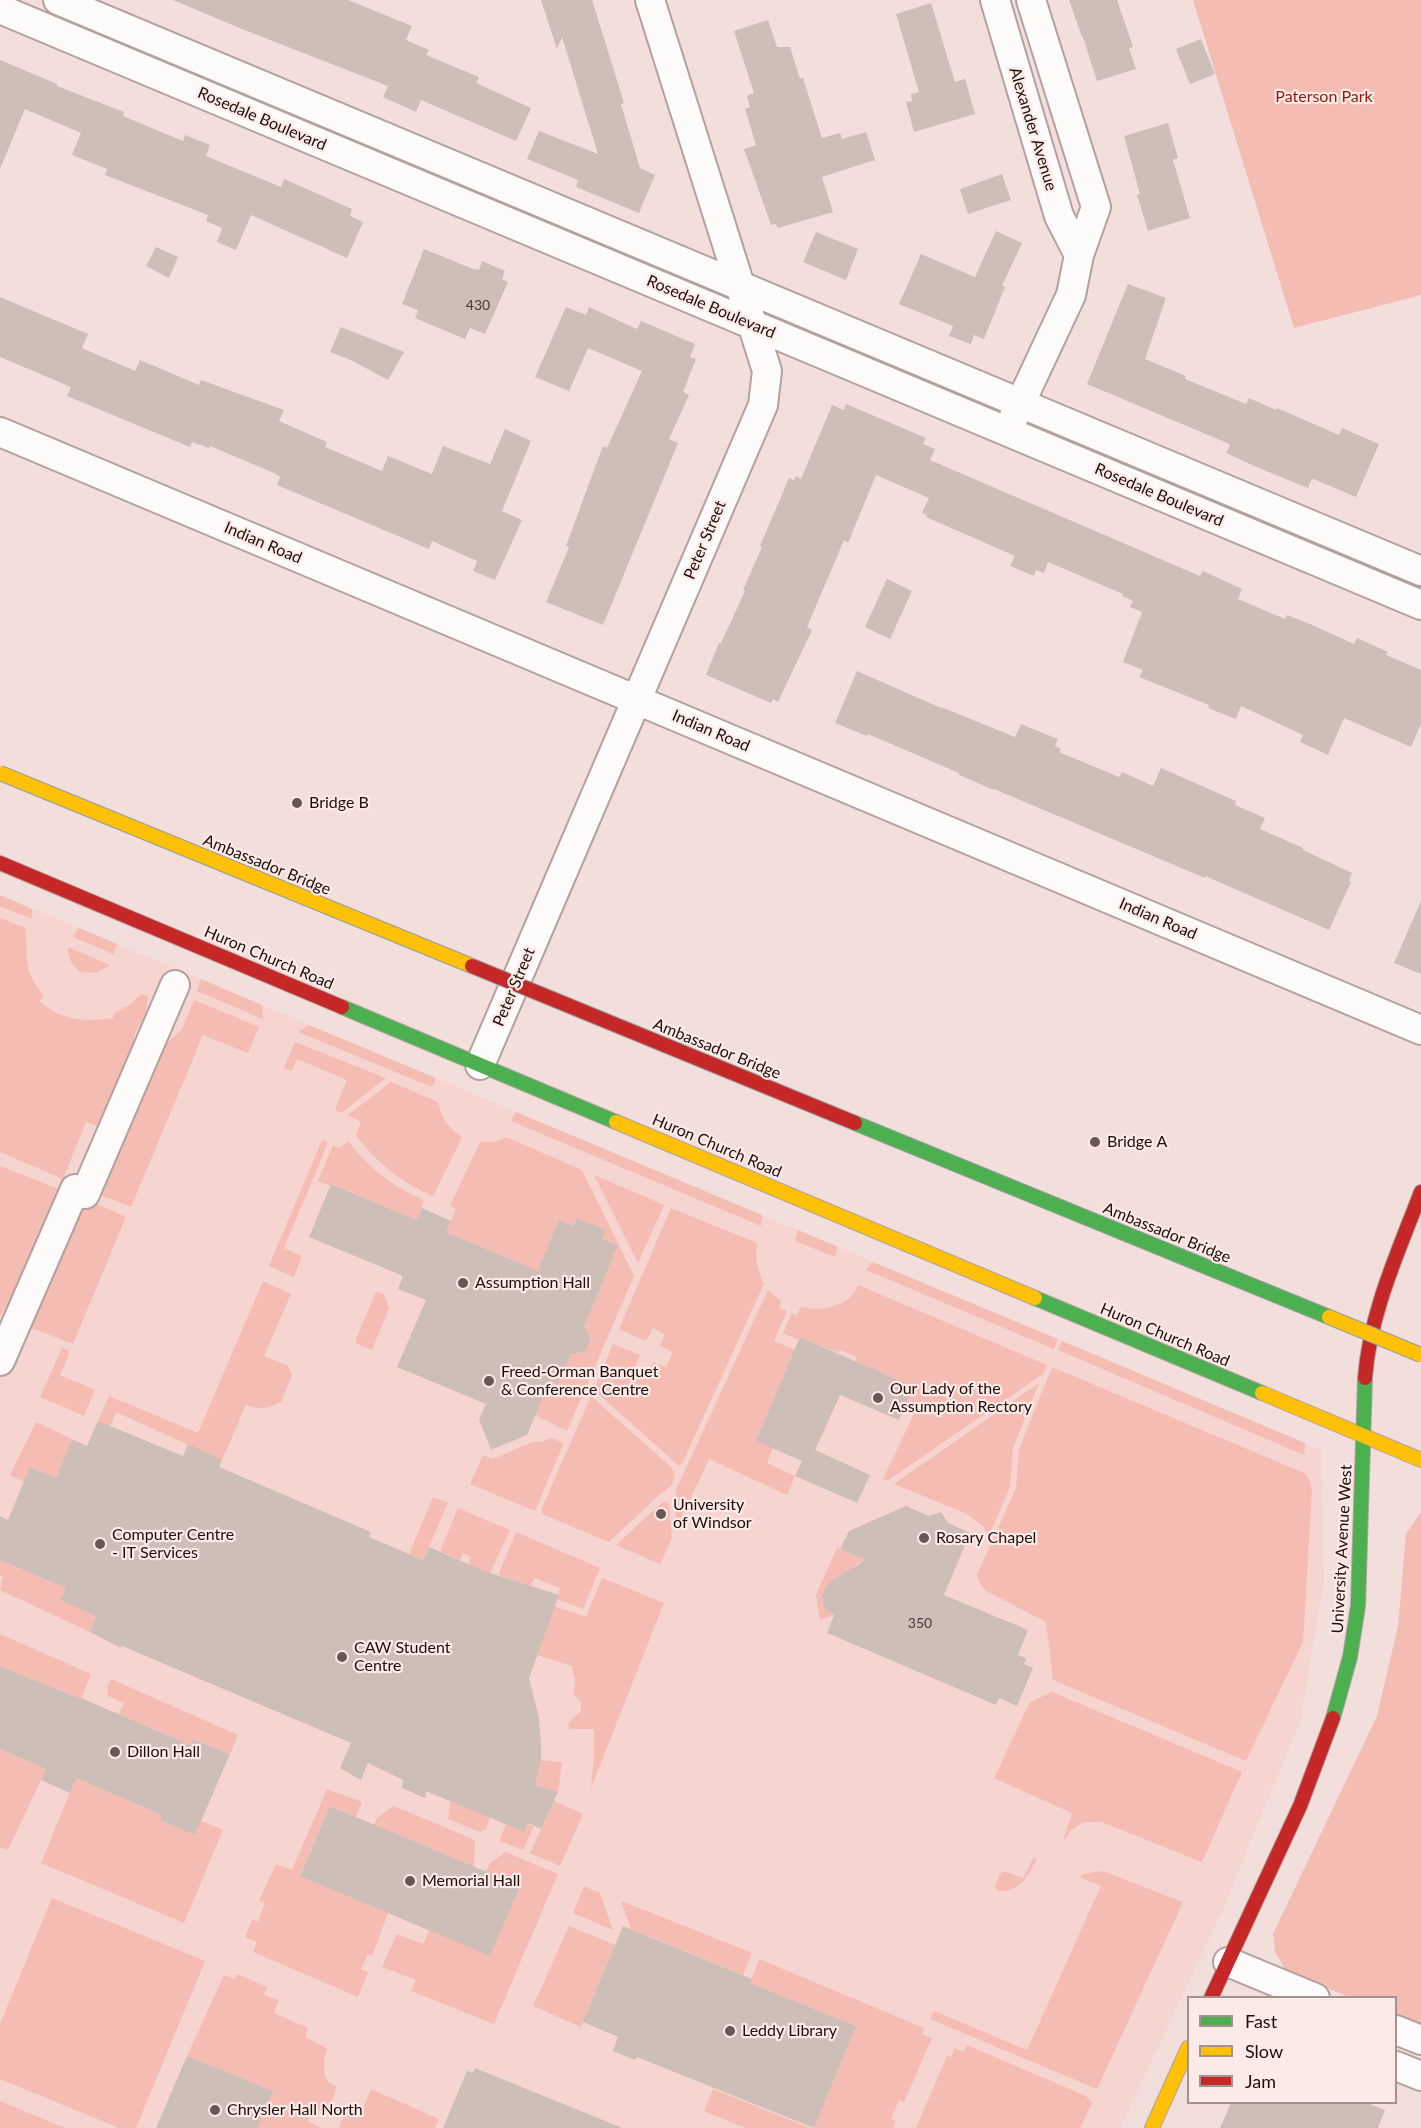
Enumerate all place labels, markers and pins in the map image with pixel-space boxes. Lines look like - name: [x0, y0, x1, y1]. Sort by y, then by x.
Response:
- place label: Bridge B: [309, 793, 369, 813]
- marker: Bridge B: [290, 796, 304, 810]
- place label: Bridge A: [1107, 1132, 1167, 1152]
- marker: Bridge A: [1088, 1135, 1102, 1149]
- place label: Assumption Hall: [475, 1273, 590, 1293]
- marker: Assumption Hall: [456, 1276, 470, 1290]
- place label: Freed-Orman Banquet & Conference Centre: [501, 1362, 658, 1400]
- marker: Freed-Orman Banquet & Conference Centre: [482, 1374, 496, 1388]
- place label: Our Lady of the Assumption Rectory: [890, 1379, 1032, 1417]
- marker: Our Lady of the Assumption Rectory: [871, 1391, 885, 1405]
- place label: University of Windsor: [673, 1495, 752, 1533]
- marker: University of Windsor: [654, 1507, 668, 1521]
- place label: Computer Centre - IT Services: [112, 1525, 234, 1563]
- place label: Rosary Chapel: [936, 1528, 1036, 1548]
- marker: Rosary Chapel: [917, 1531, 931, 1545]
- marker: Computer Centre - IT Services: [93, 1537, 107, 1551]
- place label: CAW Student Centre: [354, 1638, 450, 1676]
- marker: CAW Student Centre: [335, 1650, 349, 1664]
- place label: Dillon Hall: [127, 1742, 200, 1762]
- marker: Dillon Hall: [108, 1745, 122, 1759]
- place label: Memorial Hall: [422, 1871, 520, 1891]
- marker: Memorial Hall: [403, 1874, 417, 1888]
- place label: Leddy Library: [742, 2021, 837, 2041]
- marker: Leddy Library: [723, 2024, 737, 2038]
- place label: Chrysler Hall North: [227, 2100, 363, 2120]
- marker: Chrysler Hall North: [208, 2103, 222, 2117]

